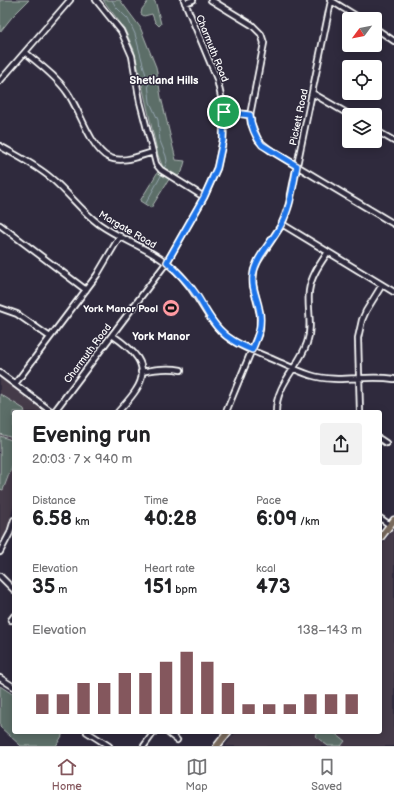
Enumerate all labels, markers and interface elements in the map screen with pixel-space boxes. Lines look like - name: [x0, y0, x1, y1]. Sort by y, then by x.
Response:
- north arrow: [342, 12, 382, 52]
- map controls: [342, 12, 382, 148]
- street label: Charmuth Road: [193, 13, 231, 84]
- button: locate: [342, 60, 382, 100]
- district label: Shetland Hills: [129, 74, 199, 87]
- street label: Pickett Road: [287, 88, 311, 147]
- pin: [207, 95, 241, 129]
- icon: arrive: [213, 101, 235, 123]
- button: layers: [342, 108, 382, 148]
- street label: Margate Road: [96, 208, 159, 251]
- sports icon: York Manor Pool: [161, 298, 181, 318]
- place label: York Manor Pool: [83, 303, 158, 315]
- street label: Charmuth Road: [62, 321, 114, 386]
- district label: York Manor: [132, 330, 190, 343]
- text: Evening run: [32, 422, 151, 449]
- button: share: [320, 423, 362, 465]
- text: 20:03 · 7 × 940 m: [32, 451, 132, 467]
- text: Distance: [32, 494, 76, 507]
- text: Time: [144, 494, 168, 507]
- text: Pace: [256, 494, 281, 507]
- text: 6.58: [32, 507, 72, 531]
- text: 40:28: [144, 507, 197, 531]
- text: 6:09: [256, 507, 297, 531]
- text: km: [72, 515, 90, 528]
- text: /km: [297, 515, 320, 528]
- text: Elevation: [32, 562, 78, 575]
- text: Heart rate: [144, 562, 195, 575]
- text: kcal: [256, 562, 276, 575]
- text: 35: [32, 575, 55, 599]
- text: 151: [144, 575, 172, 599]
- text: 473: [256, 575, 291, 599]
- text: m: [55, 583, 67, 596]
- text: bpm: [172, 583, 197, 596]
- text: Elevation: [32, 622, 86, 638]
- text: 138–143 m: [298, 622, 362, 638]
- tab: Home: [52, 756, 82, 793]
- tab: Map: [185, 756, 208, 793]
- tab: Saved: [311, 756, 342, 793]

